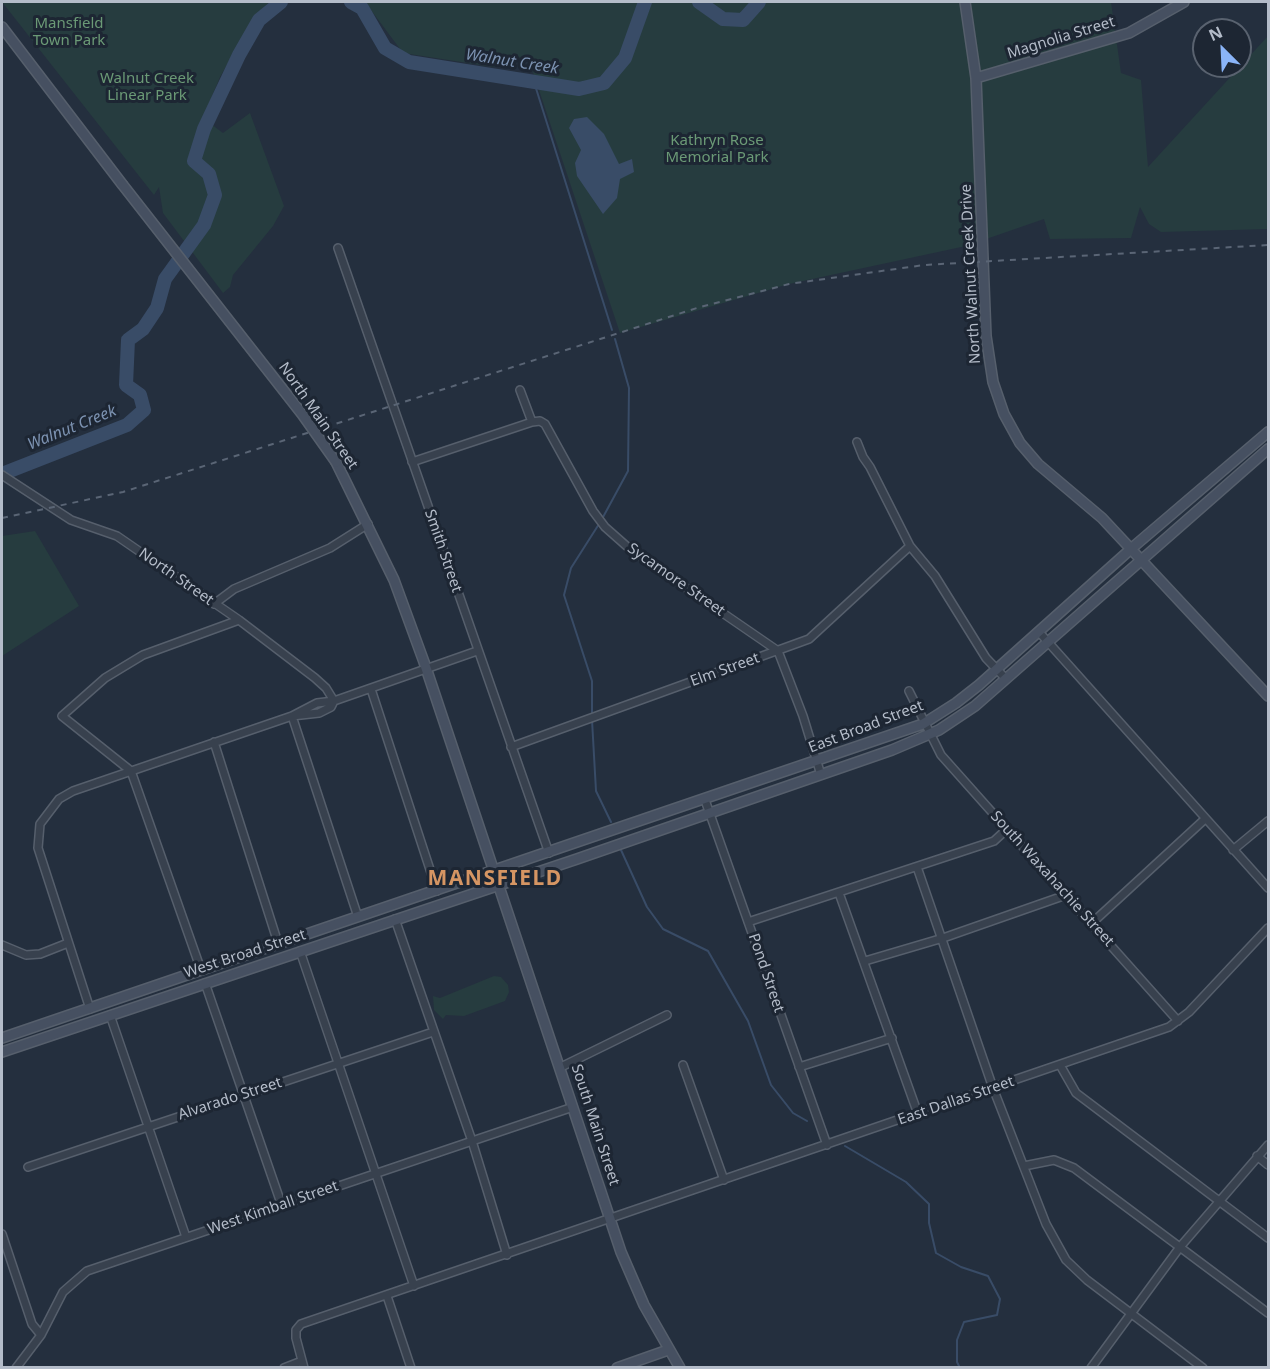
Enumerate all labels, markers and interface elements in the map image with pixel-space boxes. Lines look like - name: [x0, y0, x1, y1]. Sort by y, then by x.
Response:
- street label: Magnolia Street: [1005, 13, 1117, 63]
- park label: Mansfield Town Park: [33, 15, 105, 50]
- north arrow: [1192, 18, 1252, 78]
- text: N: [1205, 21, 1226, 46]
- water label: Walnut Creek: [464, 45, 560, 79]
- park label: Walnut Creek Linear Park: [100, 70, 194, 105]
- park label: Kathryn Rose Memorial Park: [665, 132, 769, 167]
- street label: North Walnut Creek Drive: [957, 183, 985, 365]
- street label: North Main Street: [274, 359, 362, 473]
- water label: Walnut Creek: [25, 402, 119, 454]
- street label: Smith Street: [420, 507, 466, 595]
- street label: Sycamore Street: [624, 540, 728, 620]
- street label: North Street: [135, 545, 217, 609]
- street label: Elm Street: [688, 649, 762, 691]
- street label: East Broad Street: [806, 697, 926, 757]
- street label: South Waxahachie Street: [986, 808, 1118, 950]
- district label: MANSFIELD: [427, 866, 563, 892]
- street label: West Broad Street: [182, 926, 308, 982]
- street label: Pond Street: [744, 931, 788, 1015]
- street label: South Main Street: [567, 1062, 623, 1188]
- street label: East Dallas Street: [896, 1073, 1016, 1129]
- street label: Alvarado Street: [176, 1074, 284, 1124]
- street label: West Kimball Street: [205, 1177, 341, 1239]

